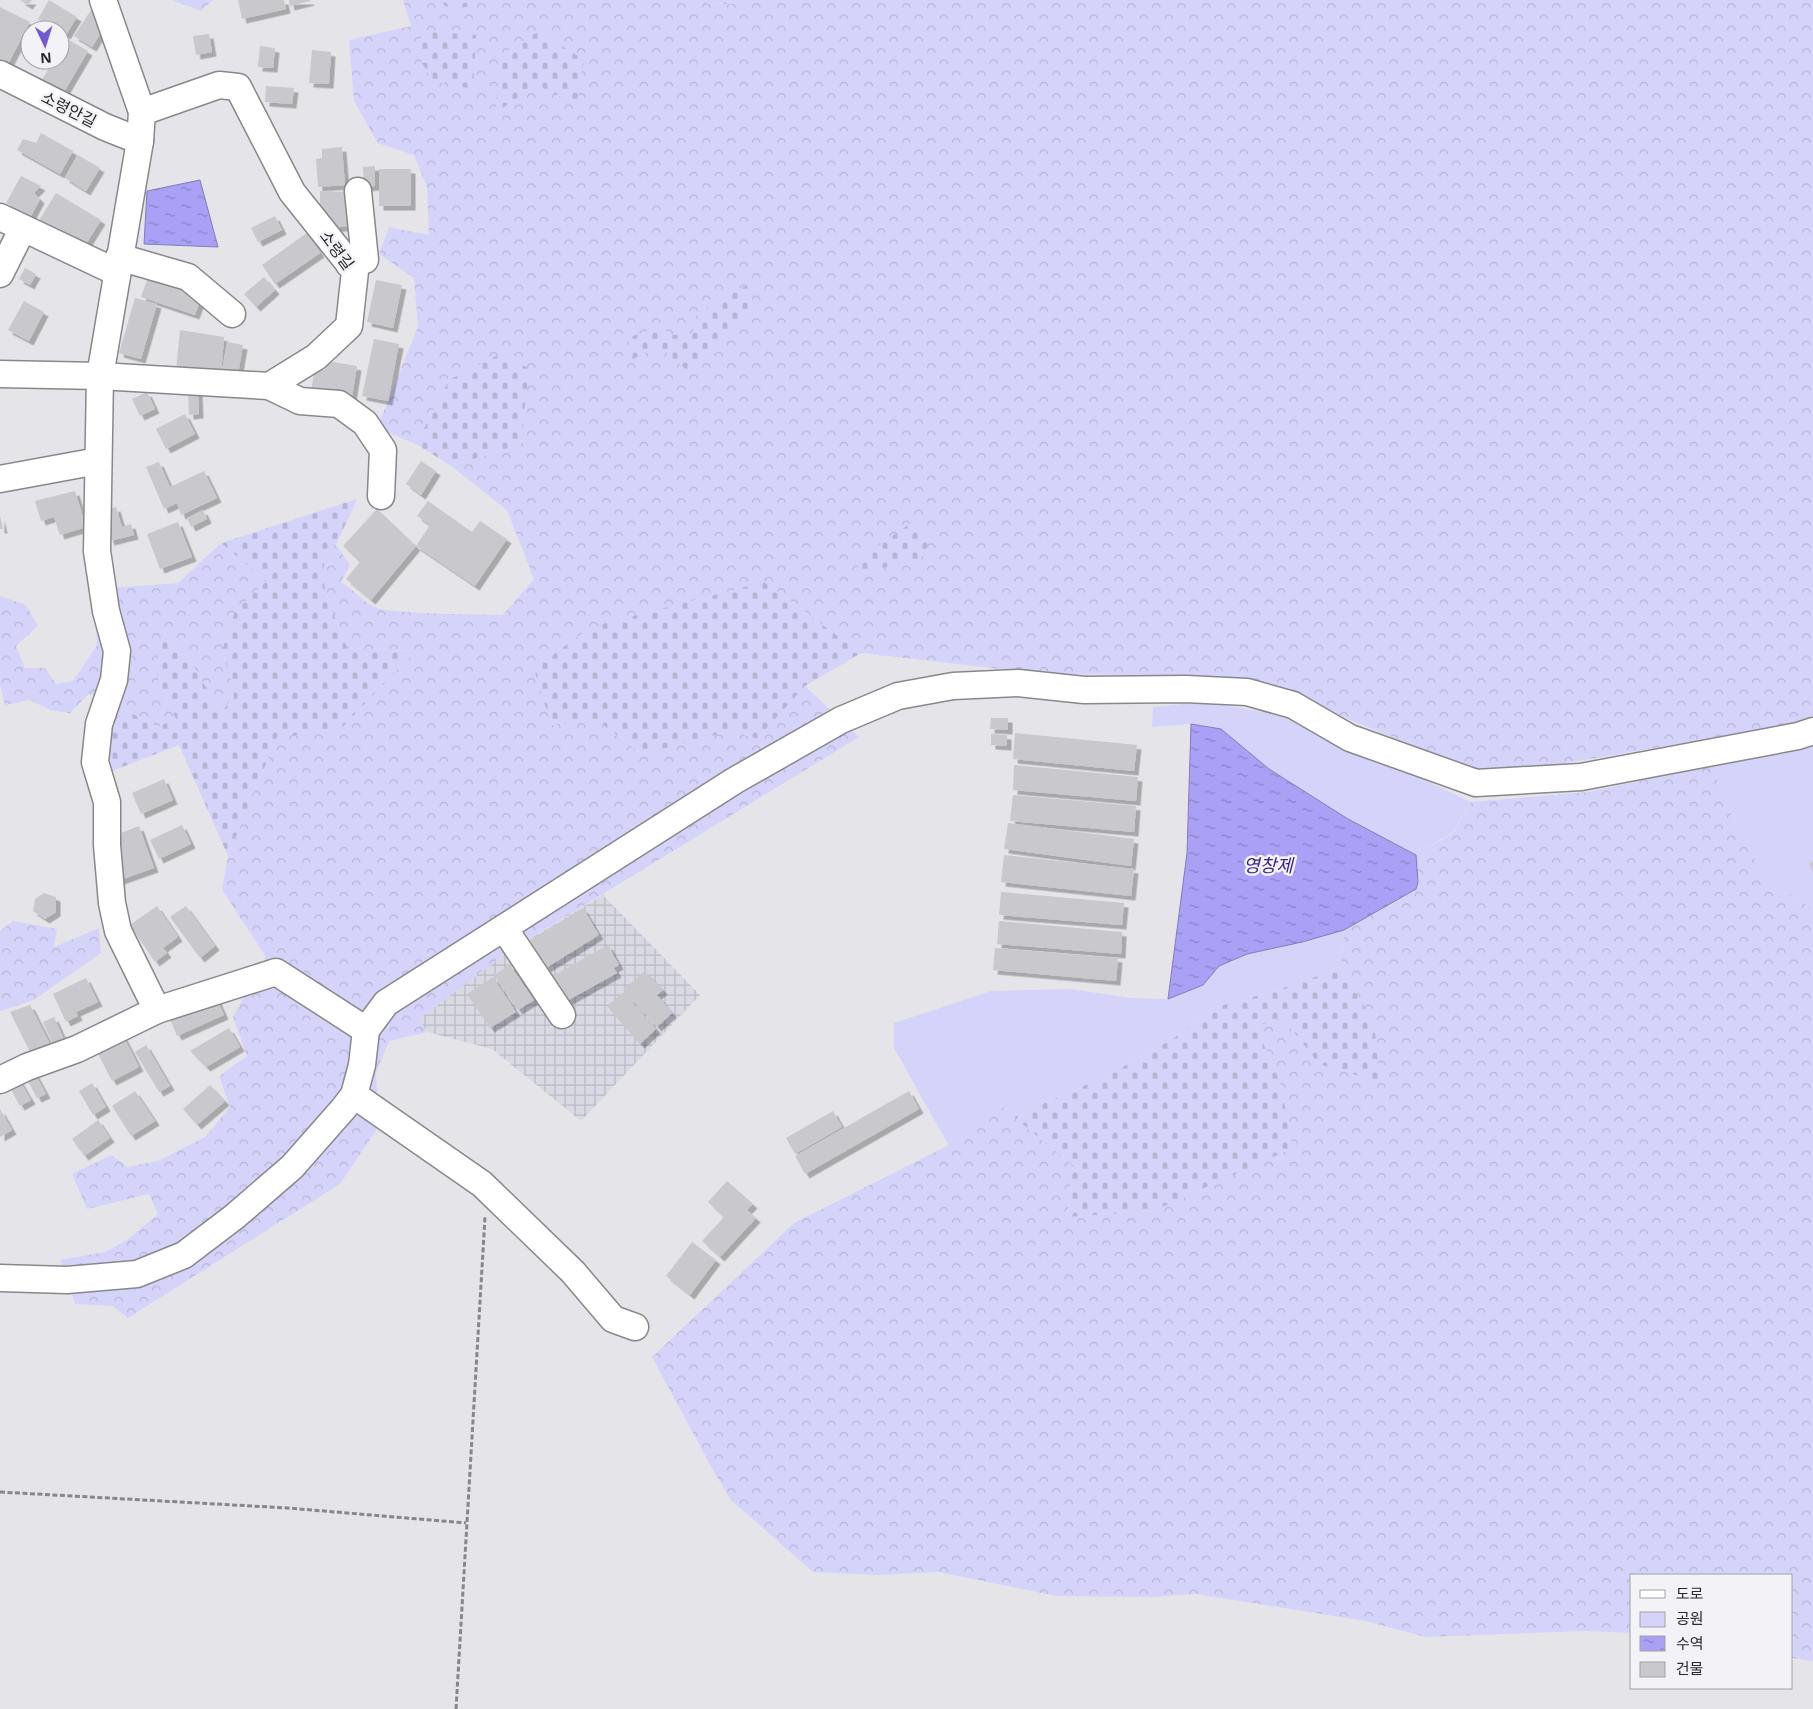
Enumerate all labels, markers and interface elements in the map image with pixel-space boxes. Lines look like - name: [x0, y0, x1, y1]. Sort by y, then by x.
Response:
- north arrow: [20, 20, 70, 70]
- text: N: [40, 49, 52, 68]
- street label: 소령안길: [38, 86, 100, 132]
- street label: 소령길: [315, 226, 359, 274]
- water label: 영창제: [1243, 853, 1295, 877]
- legend: [1630, 1574, 1793, 1689]
- text: 도로: [1676, 1583, 1704, 1603]
- text: 공원: [1676, 1608, 1704, 1628]
- text: 수역: [1676, 1633, 1704, 1653]
- text: 건물: [1676, 1658, 1704, 1678]

